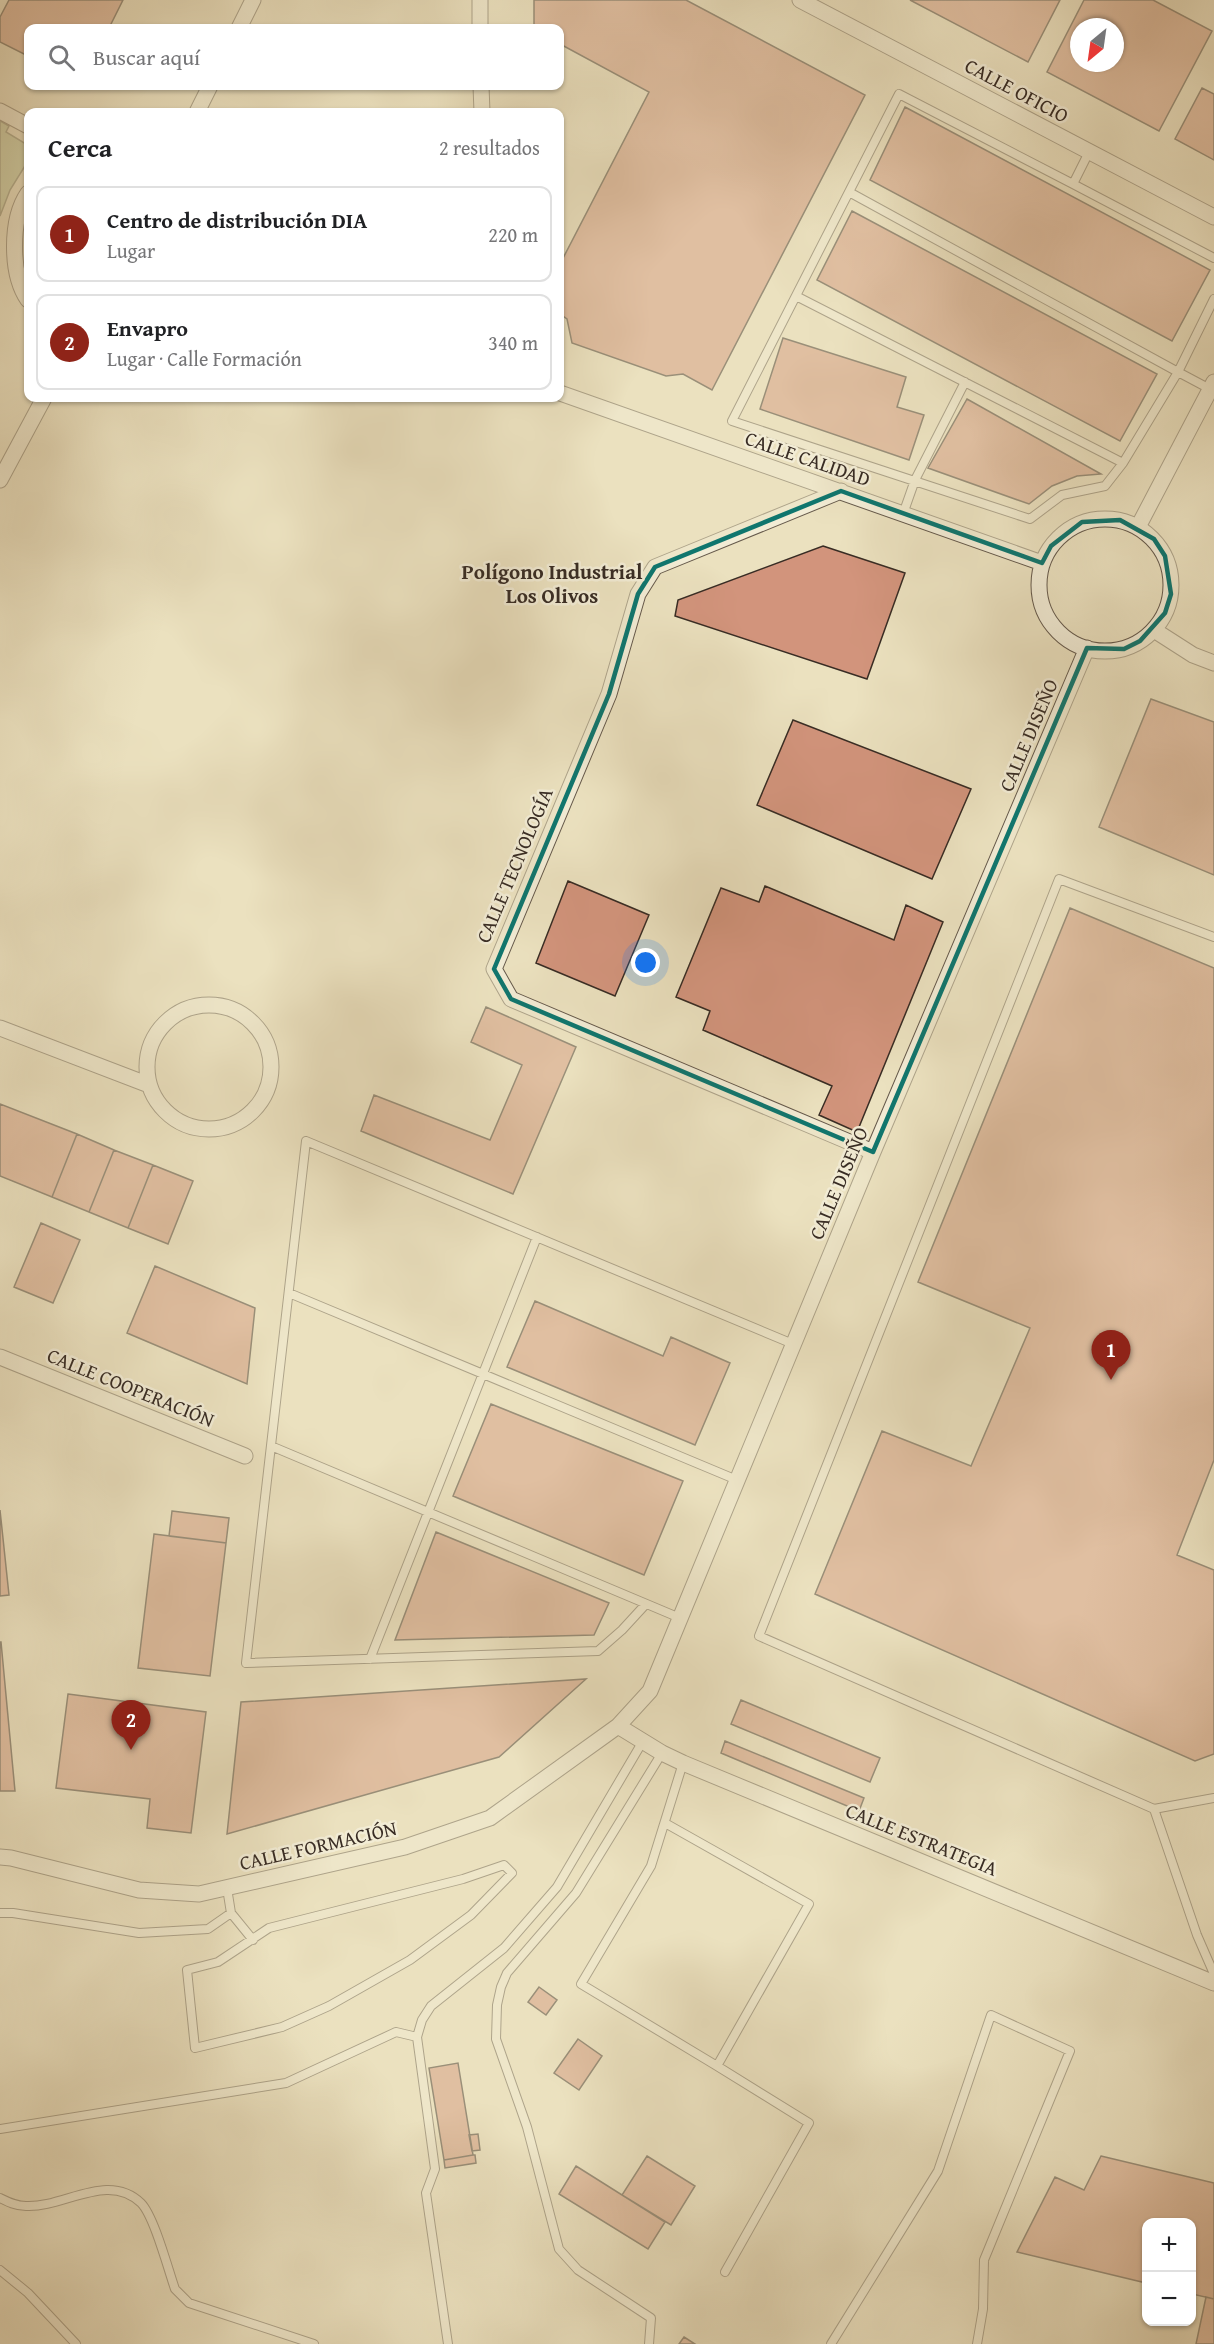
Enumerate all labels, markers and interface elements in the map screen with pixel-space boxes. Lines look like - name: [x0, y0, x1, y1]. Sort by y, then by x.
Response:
- north arrow: [1070, 18, 1124, 72]
- search box: [24, 24, 564, 90]
- icon: search: [45, 41, 78, 74]
- text: Buscar aquí: [93, 41, 200, 73]
- street label: CALLE OFICIO: [960, 51, 1074, 129]
- text: Cerca: [48, 128, 112, 167]
- text: 2 resultados: [439, 133, 540, 162]
- text: Centro de distribución DIA: [107, 204, 367, 236]
- text: 1: [64, 220, 75, 249]
- text: 220 m: [488, 220, 538, 249]
- text: Lugar: [107, 236, 155, 265]
- text: Envapro: [107, 312, 188, 344]
- text: 2: [64, 328, 75, 357]
- text: 340 m: [488, 328, 538, 357]
- text: Lugar · Calle Formación: [107, 344, 302, 373]
- street label: CALLE CALIDAD: [742, 423, 874, 493]
- district label: Polígono Industrial Los Olivos: [462, 556, 643, 611]
- street label: CALLE DISEÑO: [991, 674, 1065, 796]
- street label: CALLE TECNOLOGÍA: [468, 783, 560, 947]
- your location: [631, 948, 660, 977]
- street label: CALLE DISEÑO: [801, 1122, 875, 1244]
- pin: 1: [1092, 1330, 1130, 1380]
- street label: CALLE COOPERACIÓN: [43, 1340, 219, 1434]
- pin: 2: [112, 1700, 150, 1750]
- street label: CALLE ESTRATEGIA: [842, 1795, 1002, 1883]
- street label: CALLE FORMACIÓN: [237, 1813, 399, 1877]
- map controls: [1142, 2218, 1196, 2326]
- button: +: [1142, 2218, 1196, 2272]
- button: −: [1142, 2272, 1196, 2326]

